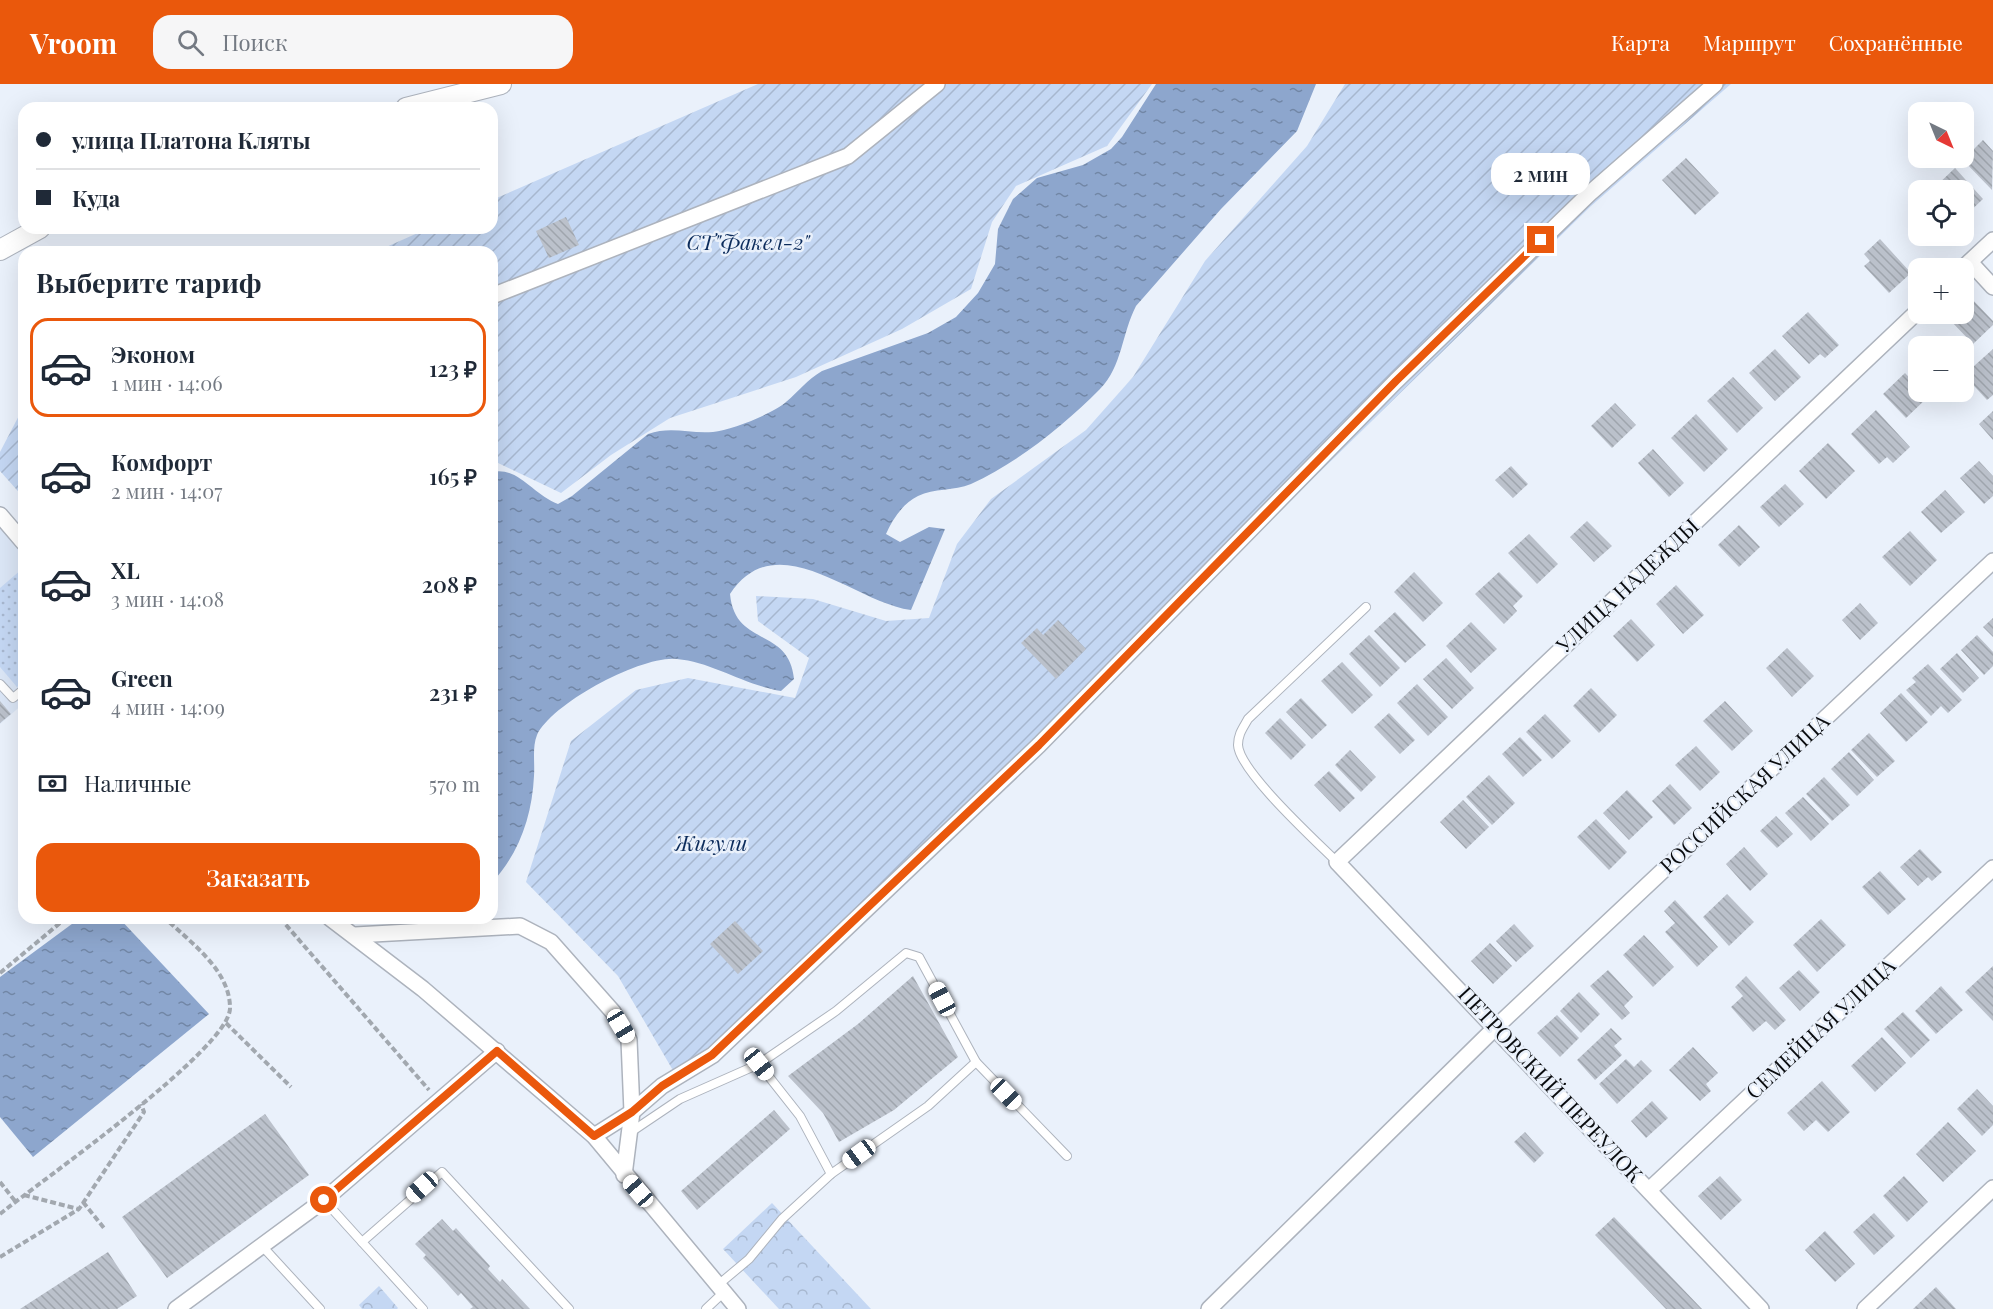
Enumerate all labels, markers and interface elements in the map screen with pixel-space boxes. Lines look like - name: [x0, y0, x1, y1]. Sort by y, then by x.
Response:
- search box: [153, 15, 573, 69]
- text: Vroom: [30, 24, 117, 61]
- icon: search: [174, 26, 207, 59]
- text: Поиск: [222, 27, 288, 57]
- text: Карта: [1611, 28, 1670, 56]
- text: Маршрут: [1703, 28, 1796, 56]
- text: Сохранённые: [1829, 28, 1963, 56]
- north arrow: [1908, 102, 1974, 168]
- map controls: [1908, 102, 1974, 402]
- text: улица Платона Кляты: [72, 125, 311, 155]
- callout: 2 мин: [1492, 153, 1590, 195]
- text: 2 мин: [1513, 160, 1568, 187]
- button: locate: [1908, 180, 1974, 246]
- text: Куда: [72, 183, 120, 213]
- route end: [1527, 226, 1554, 253]
- park label: СТ"Факел-2": [687, 227, 811, 255]
- button: +: [1908, 258, 1974, 324]
- text: Выберите тариф: [36, 264, 262, 300]
- button: −: [1908, 336, 1974, 402]
- text: Эконом: [111, 339, 195, 369]
- icon: car: [39, 341, 93, 395]
- text: 123 ₽: [429, 353, 477, 383]
- text: 1 мин · 14:06: [111, 369, 223, 396]
- text: Комфорт: [111, 447, 212, 477]
- icon: car: [39, 449, 93, 503]
- text: 165 ₽: [429, 461, 477, 491]
- text: 2 мин · 14:07: [111, 477, 222, 504]
- street label: УЛИЦА НАДЕЖДЫ: [1549, 511, 1704, 659]
- text: XL: [111, 555, 140, 585]
- icon: car: [39, 557, 93, 611]
- text: 208 ₽: [422, 569, 477, 599]
- text: 3 мин · 14:08: [111, 585, 224, 612]
- text: Green: [111, 663, 173, 693]
- icon: car: [39, 665, 93, 719]
- text: 231 ₽: [429, 677, 477, 707]
- text: 4 мин · 14:09: [111, 693, 225, 720]
- street label: РОССИЙСКАЯ УЛИЦА: [1653, 706, 1835, 879]
- icon: cash: [36, 767, 69, 800]
- text: Наличные: [84, 768, 191, 798]
- text: 570 m: [429, 770, 480, 797]
- park label: Жигули: [674, 828, 747, 856]
- button: Заказать: [36, 843, 480, 912]
- street label: СЕМЕЙНАЯ УЛИЦА: [1739, 950, 1901, 1104]
- car: [926, 979, 958, 1019]
- street label: ПЕТРОВСКИЙ ПЕРЕУЛОК: [1453, 979, 1650, 1188]
- car: [604, 1006, 638, 1046]
- car: [741, 1044, 777, 1084]
- car: [987, 1075, 1025, 1113]
- car: [839, 1136, 879, 1172]
- car: [403, 1168, 441, 1206]
- car: [619, 1172, 657, 1210]
- route start: [310, 1186, 337, 1213]

